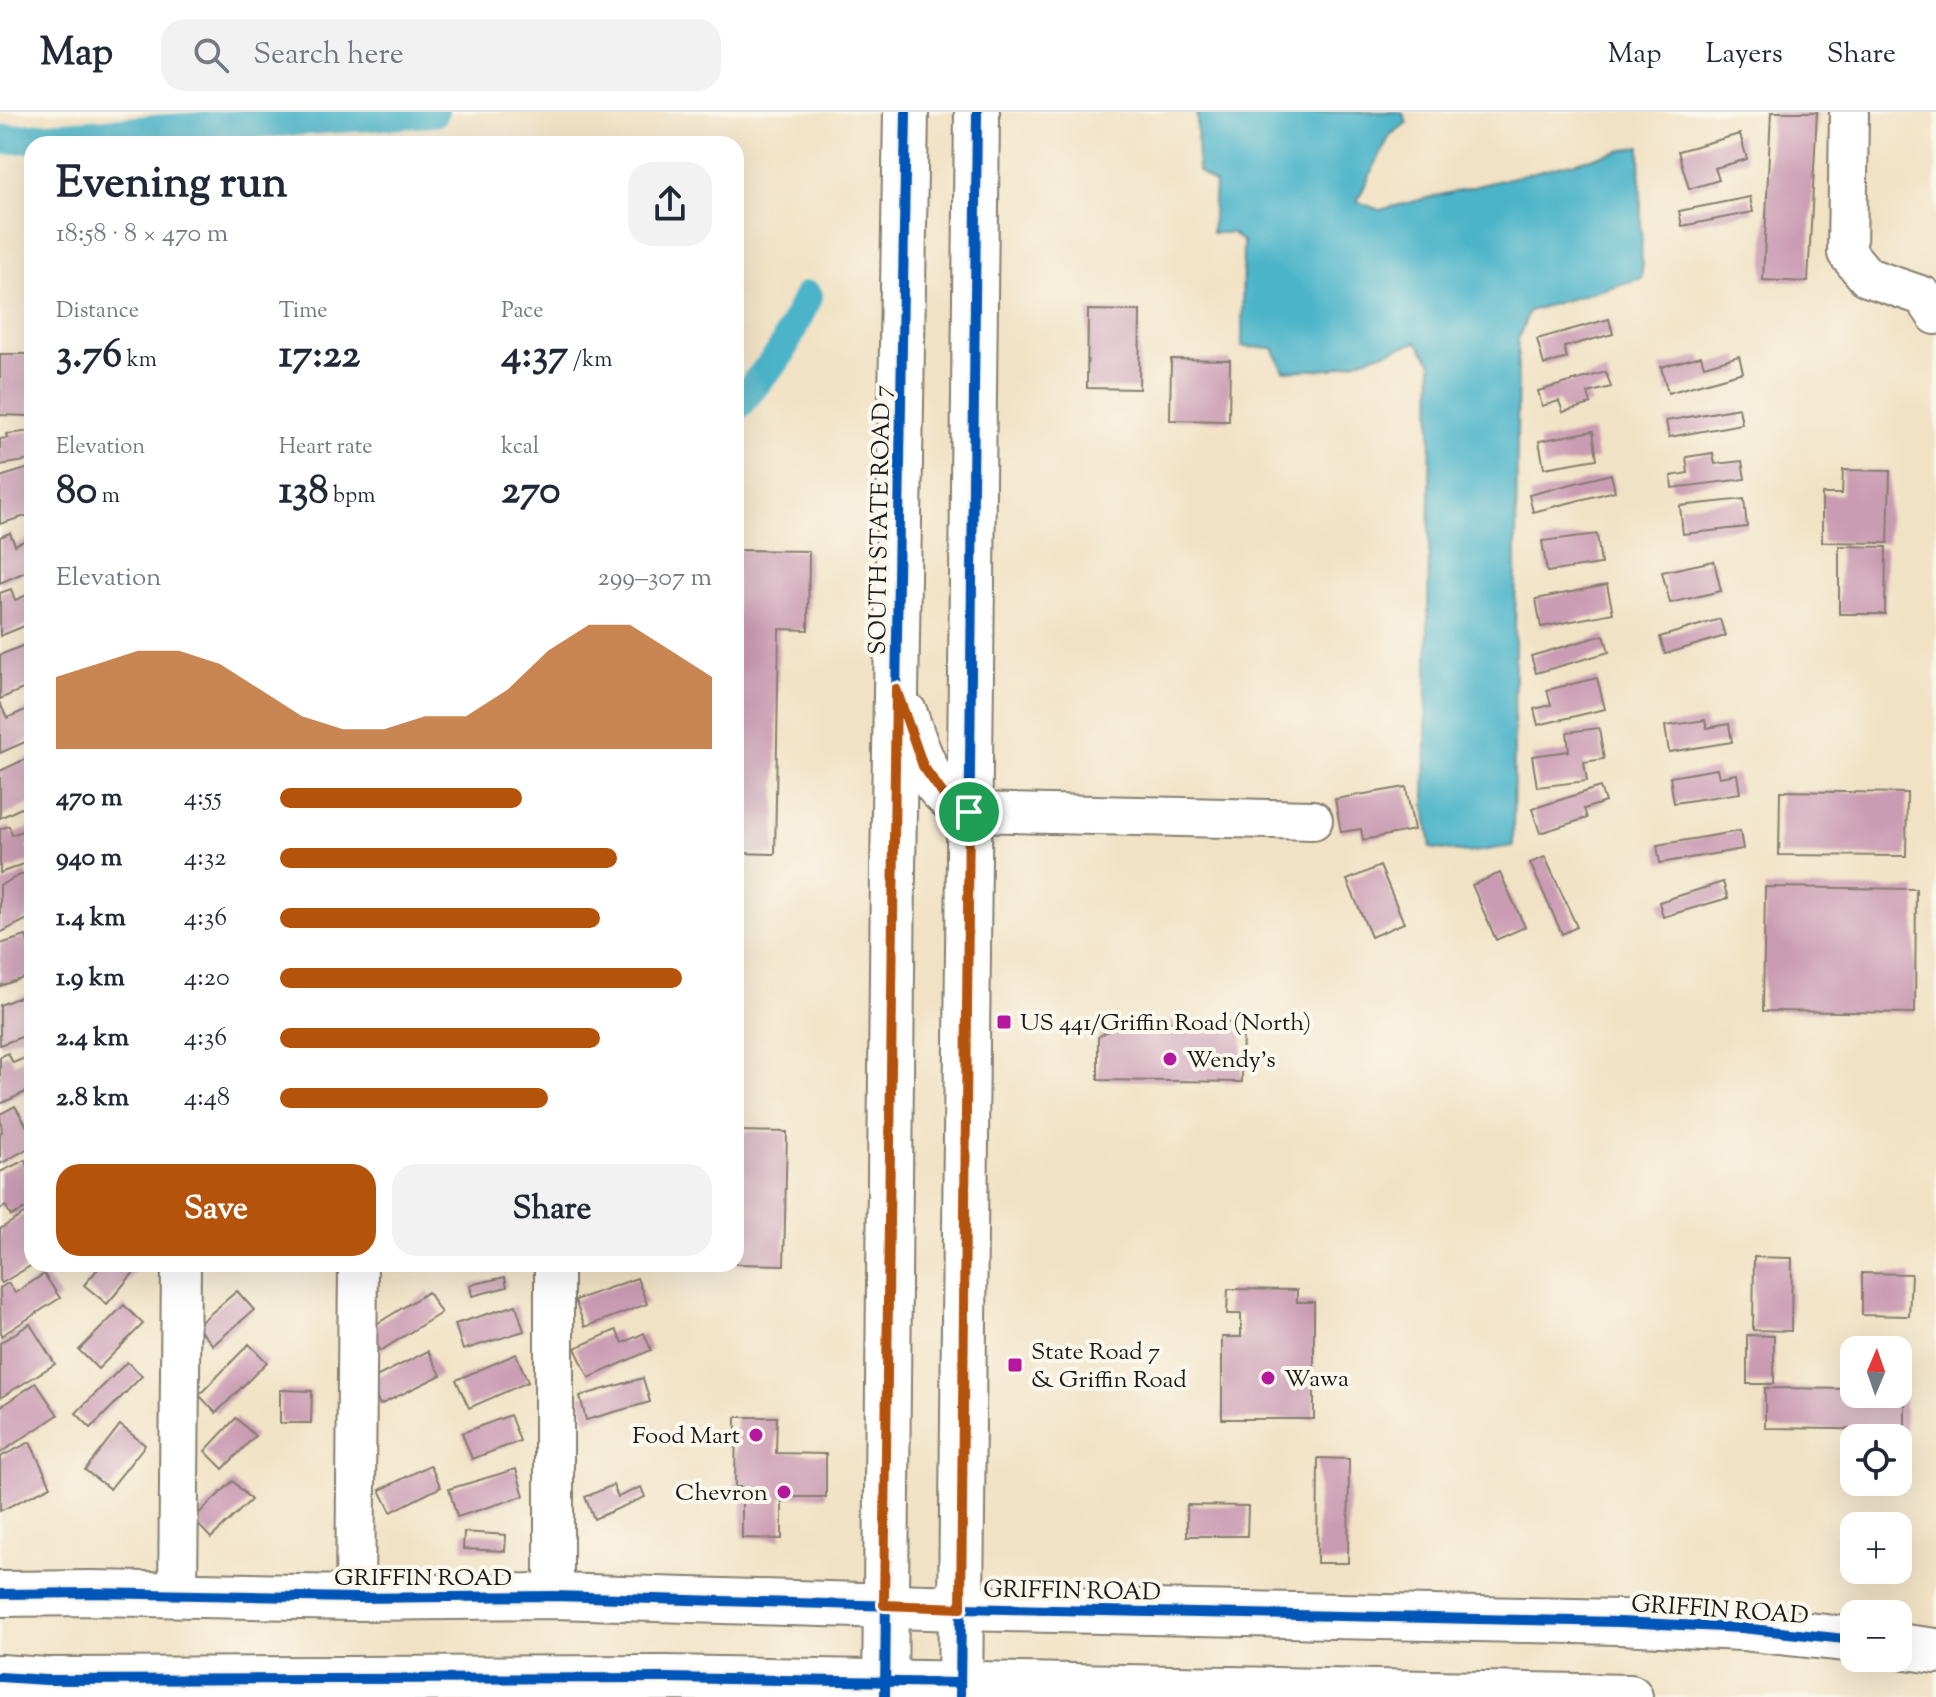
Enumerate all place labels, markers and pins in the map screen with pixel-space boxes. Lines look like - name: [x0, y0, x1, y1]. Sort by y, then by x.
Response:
- pin: [935, 778, 1003, 846]
- place label: US 441/Griffin Road (North): [1020, 1007, 1311, 1041]
- marker: US 441/Griffin Road (North): [995, 1013, 1013, 1031]
- place label: Wendy's: [1186, 1044, 1276, 1078]
- marker: Wendy's: [1161, 1050, 1179, 1068]
- place label: State Road 7 & Griffin Road: [1031, 1336, 1187, 1398]
- marker: State Road 7 & Griffin Road: [1006, 1356, 1024, 1374]
- place label: Wawa: [1284, 1363, 1349, 1397]
- marker: Wawa: [1259, 1369, 1277, 1387]
- place label: Food Mart: [632, 1420, 740, 1454]
- marker: Food Mart: [747, 1426, 765, 1444]
- place label: Chevron: [675, 1477, 768, 1511]
- marker: Chevron: [775, 1483, 793, 1501]

